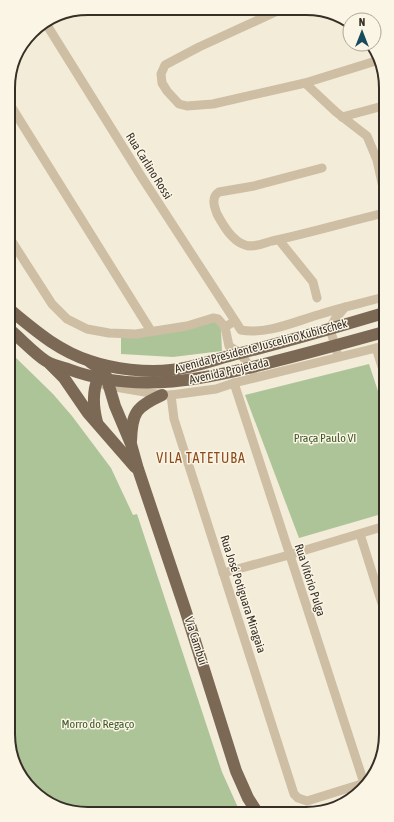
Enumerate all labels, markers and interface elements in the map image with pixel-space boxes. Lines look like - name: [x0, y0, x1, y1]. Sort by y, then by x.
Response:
- north arrow: [342, 12, 382, 52]
- text: N: [359, 16, 365, 28]
- street label: Rua Carlino Rossi: [123, 130, 175, 202]
- street label: Avenida Presidente Juscelino Kubitschek: [173, 316, 350, 376]
- street label: Avenida Projetada: [188, 355, 270, 387]
- park label: Praça Paulo VI: [294, 431, 356, 445]
- district label: VILA TATETUBA: [156, 450, 246, 466]
- street label: Rua José Potiguara Miragaia: [217, 533, 269, 655]
- street label: Rua Vitório Pulga: [292, 542, 328, 618]
- street label: Via Cambuí: [182, 615, 210, 667]
- park label: Morro do Regaço: [61, 717, 135, 731]

